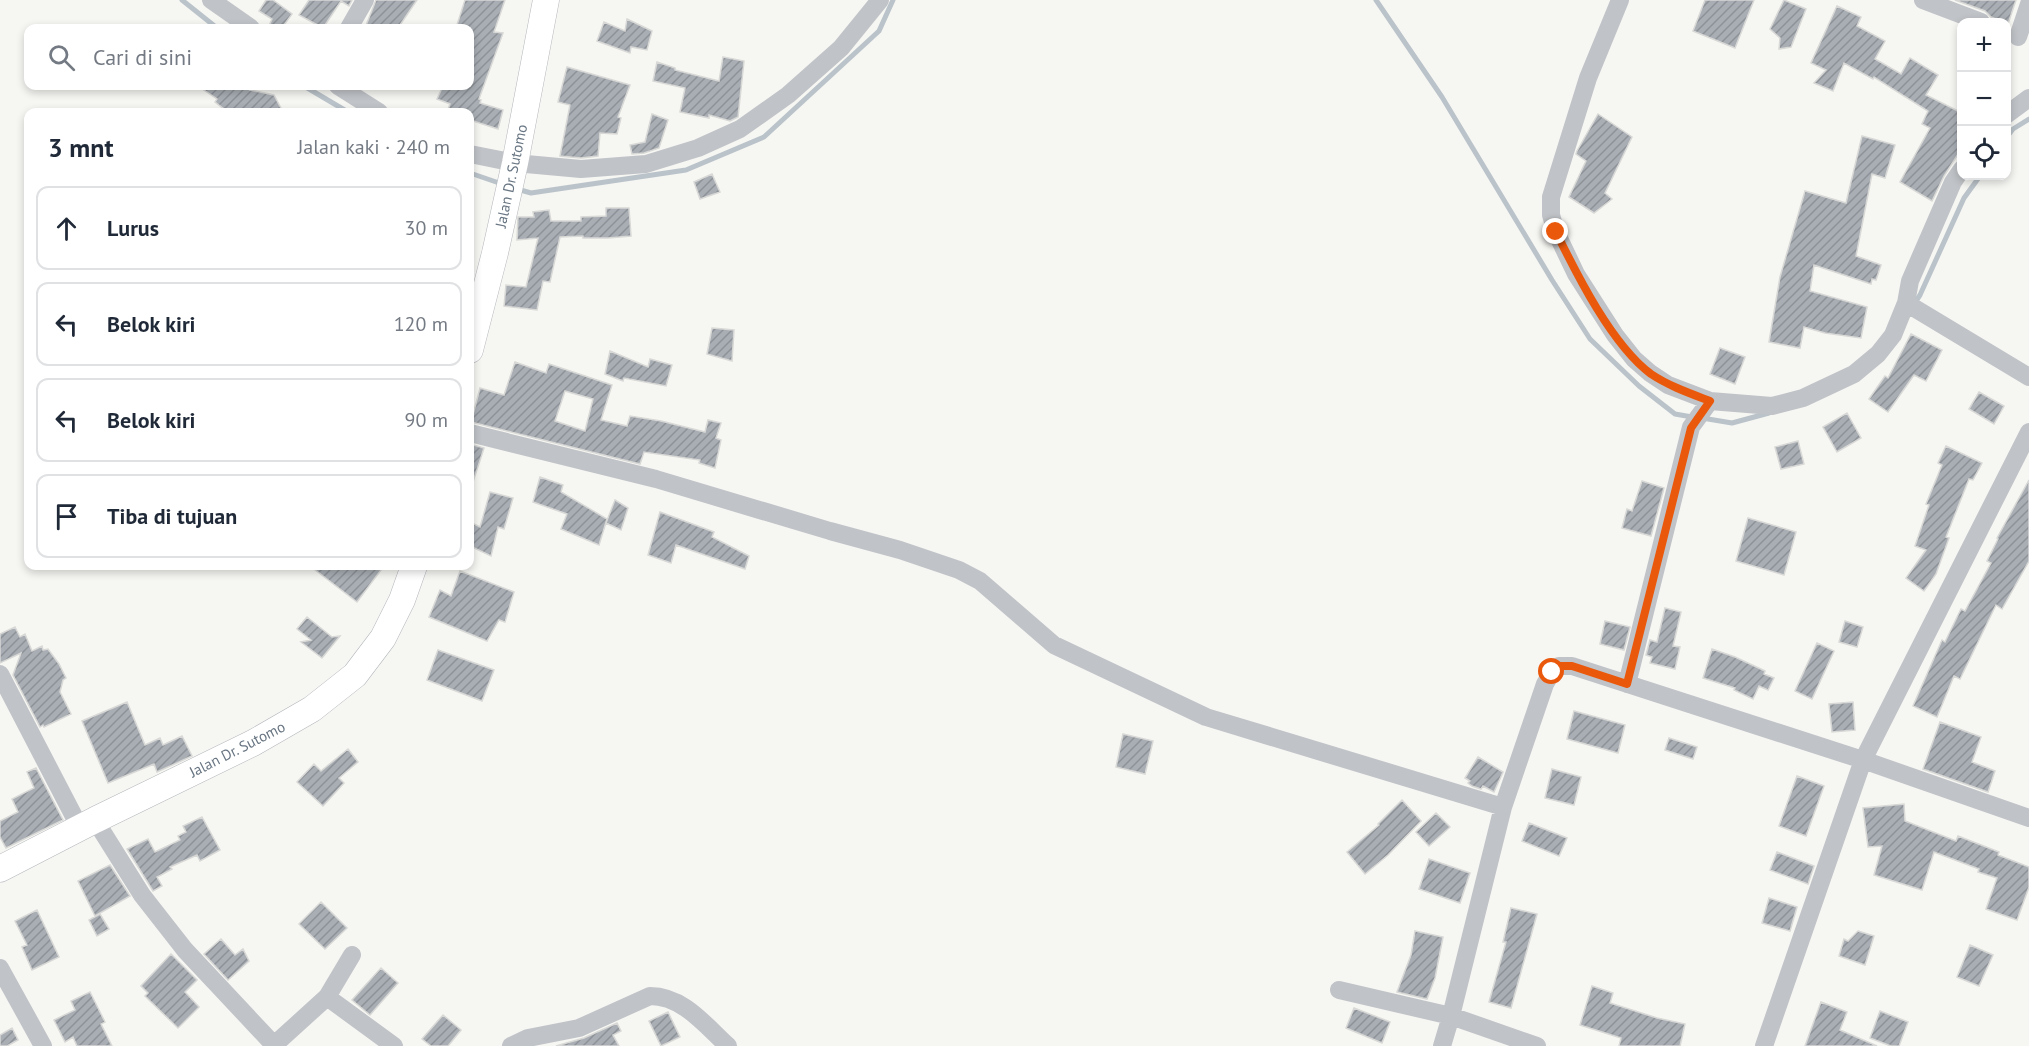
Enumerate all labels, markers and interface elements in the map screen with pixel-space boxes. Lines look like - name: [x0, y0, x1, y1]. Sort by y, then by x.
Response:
- map controls: [1957, 18, 2011, 180]
- button: +: [1957, 18, 2011, 72]
- search box: [24, 24, 474, 90]
- icon: search: [45, 41, 78, 74]
- text: Cari di sini: [93, 43, 192, 71]
- button: −: [1957, 72, 2011, 126]
- street label: Jalan Dr. Sutomo: [491, 123, 531, 230]
- button: locate: [1957, 126, 2011, 180]
- text: 3 mnt: [48, 131, 114, 164]
- text: Jalan kaki · 240 m: [297, 134, 450, 160]
- icon: ahead: [50, 212, 83, 245]
- text: Lurus: [107, 214, 159, 242]
- text: 30 m: [405, 215, 448, 241]
- route end: [1542, 218, 1568, 244]
- icon: left: [50, 308, 83, 341]
- text: Belok kiri: [107, 310, 196, 338]
- text: 120 m: [394, 311, 448, 337]
- icon: left: [50, 404, 83, 437]
- text: Belok kiri: [107, 406, 196, 434]
- text: 90 m: [405, 407, 448, 433]
- icon: arrive: [50, 500, 83, 533]
- text: Tiba di tujuan: [107, 502, 237, 530]
- route start: [1538, 658, 1564, 684]
- street label: Jalan Dr. Sutomo: [185, 717, 288, 782]

